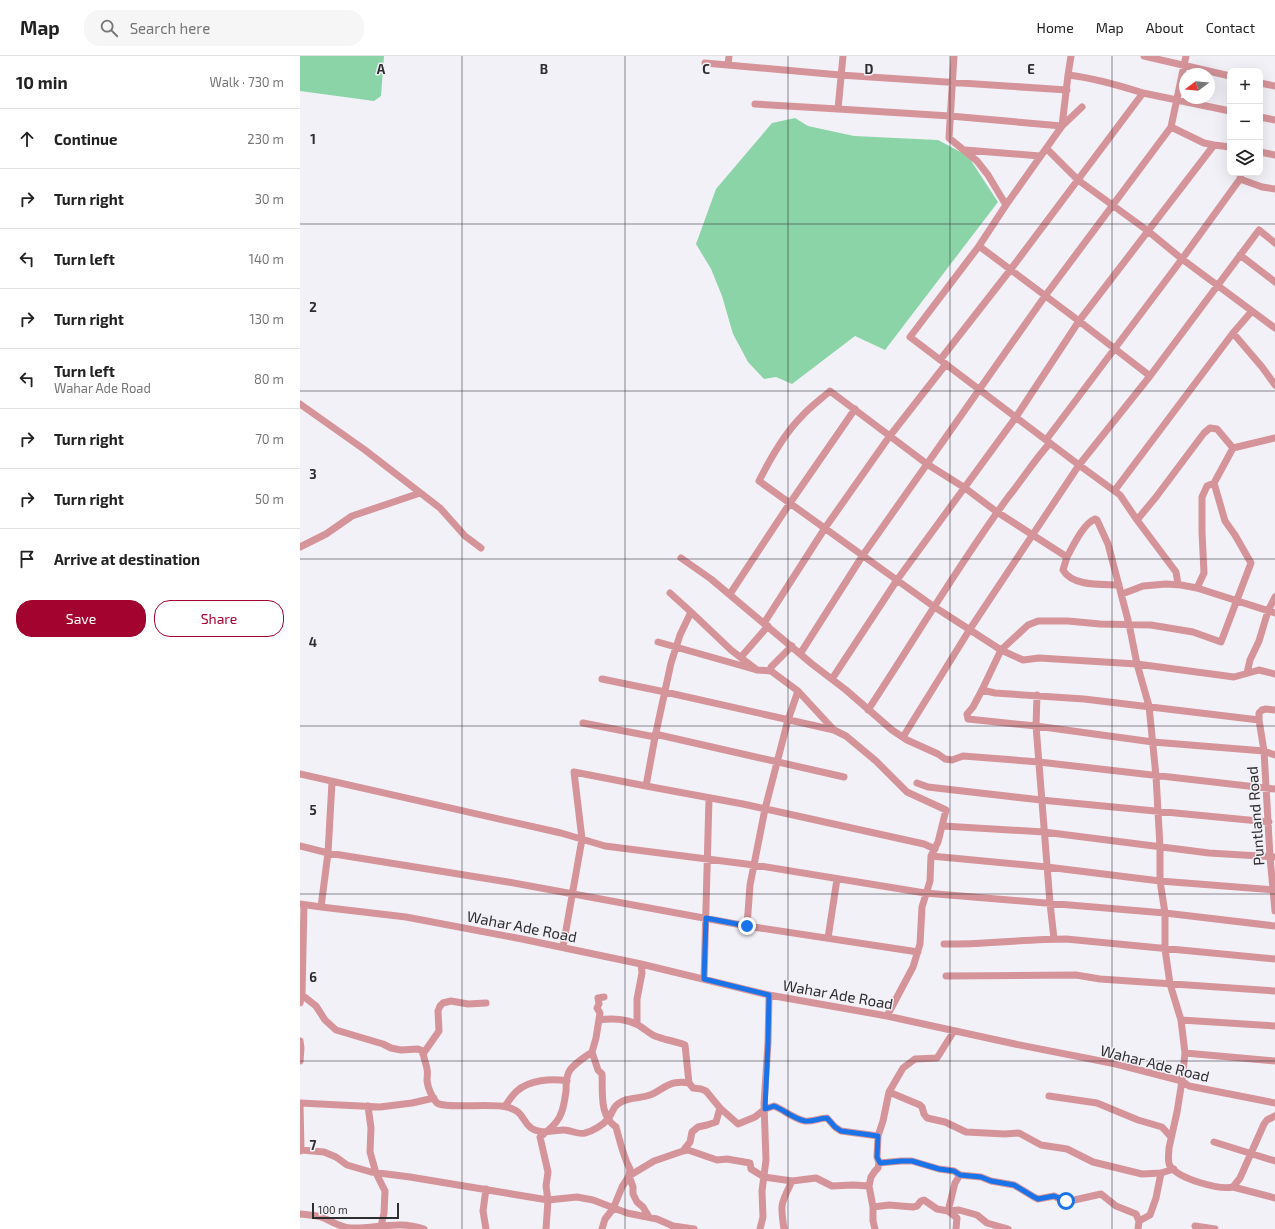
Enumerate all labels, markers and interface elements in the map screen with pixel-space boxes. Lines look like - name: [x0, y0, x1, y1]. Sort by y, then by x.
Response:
- search box: [84, 10, 364, 46]
- text: Map: [20, 16, 60, 39]
- icon: search: [98, 17, 120, 39]
- text: Search here: [130, 19, 210, 37]
- text: Home: [1037, 19, 1074, 36]
- text: Map: [1096, 19, 1124, 36]
- text: About: [1146, 19, 1184, 36]
- text: Contact: [1206, 19, 1255, 36]
- text: A: [377, 61, 386, 77]
- text: B: [540, 61, 548, 77]
- text: C: [702, 61, 710, 77]
- text: D: [865, 61, 874, 77]
- text: E: [1027, 61, 1035, 77]
- north arrow: [1179, 68, 1215, 104]
- map controls: [1227, 68, 1263, 176]
- button: +: [1227, 68, 1263, 104]
- text: 10 min: [16, 72, 68, 92]
- text: Walk · 730 m: [209, 74, 284, 90]
- button: −: [1227, 104, 1263, 140]
- icon: ahead: [16, 128, 38, 150]
- text: Continue: [54, 130, 117, 148]
- text: 230 m: [247, 131, 284, 147]
- text: 1: [310, 131, 316, 147]
- button: layers: [1227, 140, 1263, 176]
- icon: right: [16, 188, 38, 210]
- text: Turn right: [54, 190, 124, 208]
- text: 30 m: [255, 191, 284, 207]
- icon: left: [16, 248, 38, 270]
- text: Turn left: [54, 250, 115, 268]
- text: 140 m: [249, 251, 284, 267]
- text: 2: [309, 299, 317, 315]
- icon: right: [16, 308, 38, 330]
- text: Turn right: [54, 310, 124, 328]
- text: 130 m: [249, 311, 284, 327]
- text: Turn left: [54, 362, 115, 380]
- icon: left: [16, 368, 38, 390]
- text: 80 m: [254, 371, 284, 387]
- text: Wahar Ade Road: [54, 380, 151, 396]
- icon: right: [16, 428, 38, 450]
- text: Turn right: [54, 430, 124, 448]
- text: 70 m: [255, 431, 284, 447]
- text: 3: [309, 466, 317, 482]
- icon: right: [16, 488, 38, 510]
- text: Turn right: [54, 490, 124, 508]
- text: 50 m: [255, 491, 284, 507]
- icon: arrive: [16, 548, 38, 570]
- text: Arrive at destination: [54, 550, 200, 568]
- button: Save: [16, 600, 146, 637]
- button: Share: [154, 600, 284, 637]
- text: 4: [309, 634, 317, 650]
- street label: Puntland Road: [1243, 766, 1267, 866]
- text: 5: [309, 802, 317, 818]
- street label: Wahar Ade Road: [465, 907, 579, 945]
- route end: [738, 917, 756, 935]
- text: 6: [309, 969, 317, 985]
- street label: Wahar Ade Road: [781, 975, 895, 1013]
- street label: Wahar Ade Road: [1099, 1041, 1211, 1085]
- text: 7: [310, 1137, 317, 1153]
- route start: [1057, 1192, 1075, 1210]
- scale bar: [312, 1201, 399, 1220]
- text: 100 m: [318, 1203, 348, 1216]

